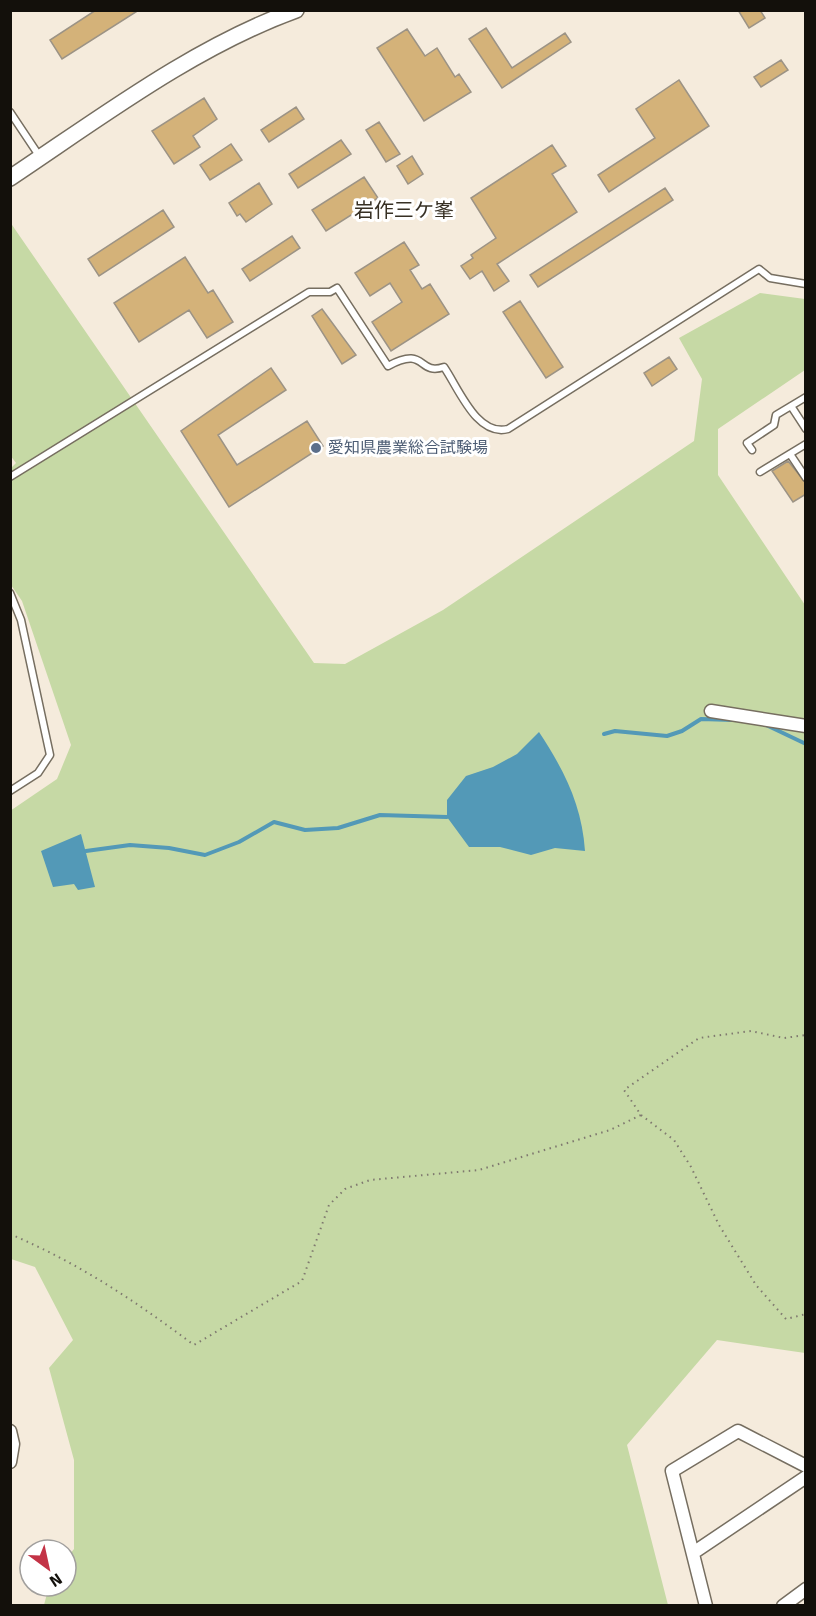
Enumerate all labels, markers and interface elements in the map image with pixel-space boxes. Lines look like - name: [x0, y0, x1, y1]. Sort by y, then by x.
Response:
- district label: 岩作三ケ峯: [354, 198, 454, 223]
- place label: 愛知県農業総合試験場: [328, 438, 488, 458]
- marker: 愛知県農業総合試験場: [309, 441, 323, 455]
- north arrow: [18, 1538, 78, 1598]
- text: N: [46, 1568, 66, 1591]

